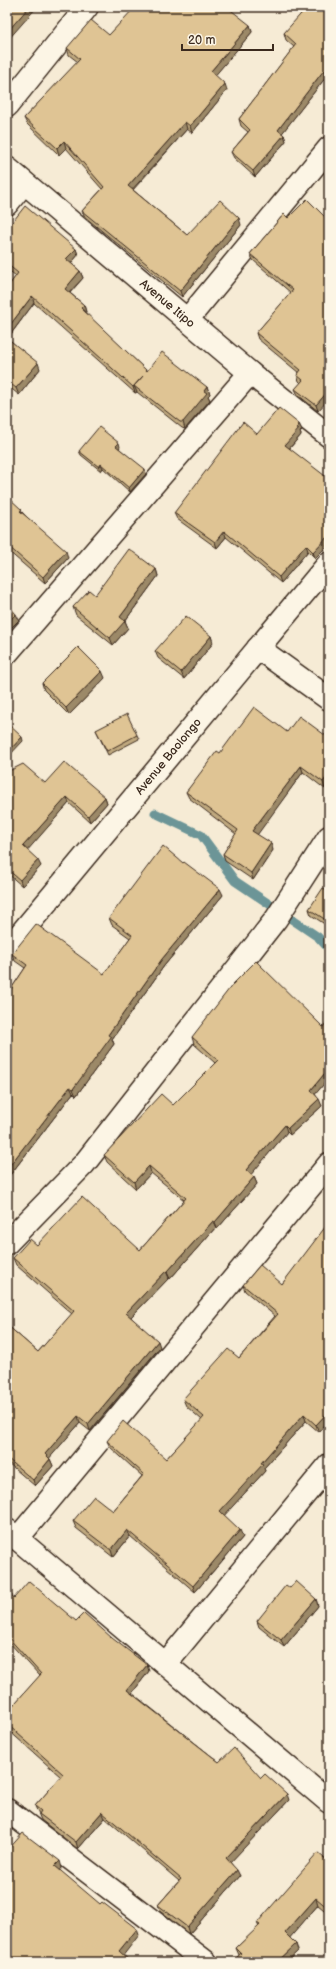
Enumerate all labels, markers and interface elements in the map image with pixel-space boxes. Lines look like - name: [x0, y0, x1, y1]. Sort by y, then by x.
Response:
- scale bar: [182, 26, 273, 52]
- text: 20 m: [188, 33, 215, 48]
- street label: Avenue Itipo: [137, 276, 198, 331]
- street label: Avenue Baolongo: [132, 715, 205, 798]

